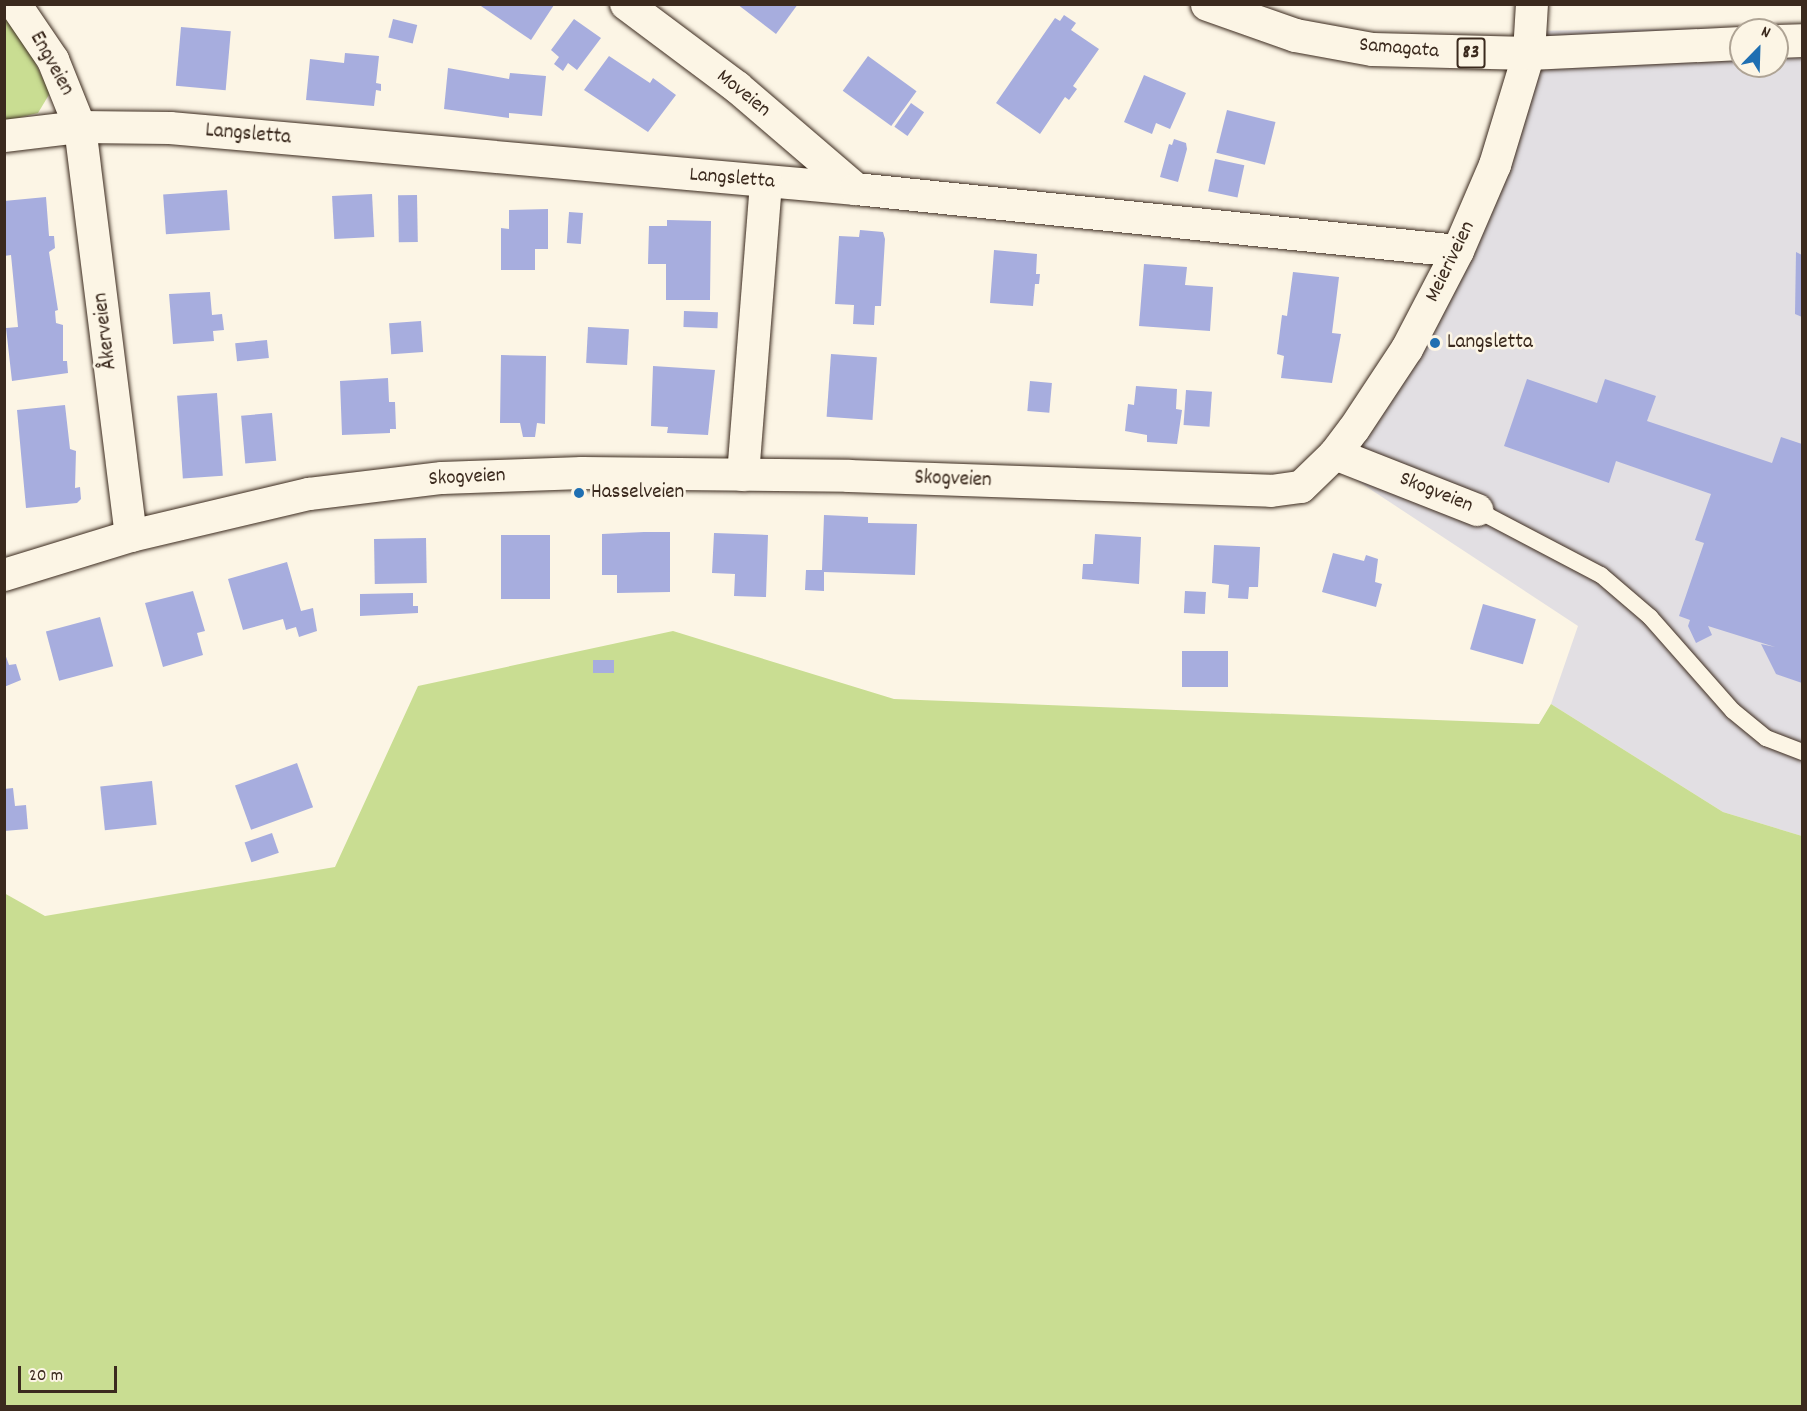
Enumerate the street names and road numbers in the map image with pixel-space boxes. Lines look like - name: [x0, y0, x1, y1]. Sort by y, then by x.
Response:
- street label: Engveien: [23, 28, 79, 100]
- street label: Samagata: [1358, 33, 1440, 65]
- road number: 83: [1456, 36, 1486, 70]
- street label: Moveien: [711, 65, 775, 123]
- street label: Langsletta: [204, 119, 292, 151]
- street label: Langsletta: [688, 163, 776, 195]
- street label: Meieriveien: [1421, 217, 1481, 307]
- street label: Åkerveien: [89, 291, 123, 371]
- street label: Skogveien: [428, 463, 506, 493]
- street label: Skogveien: [914, 466, 992, 494]
- street label: Skogveien: [1395, 467, 1477, 519]

